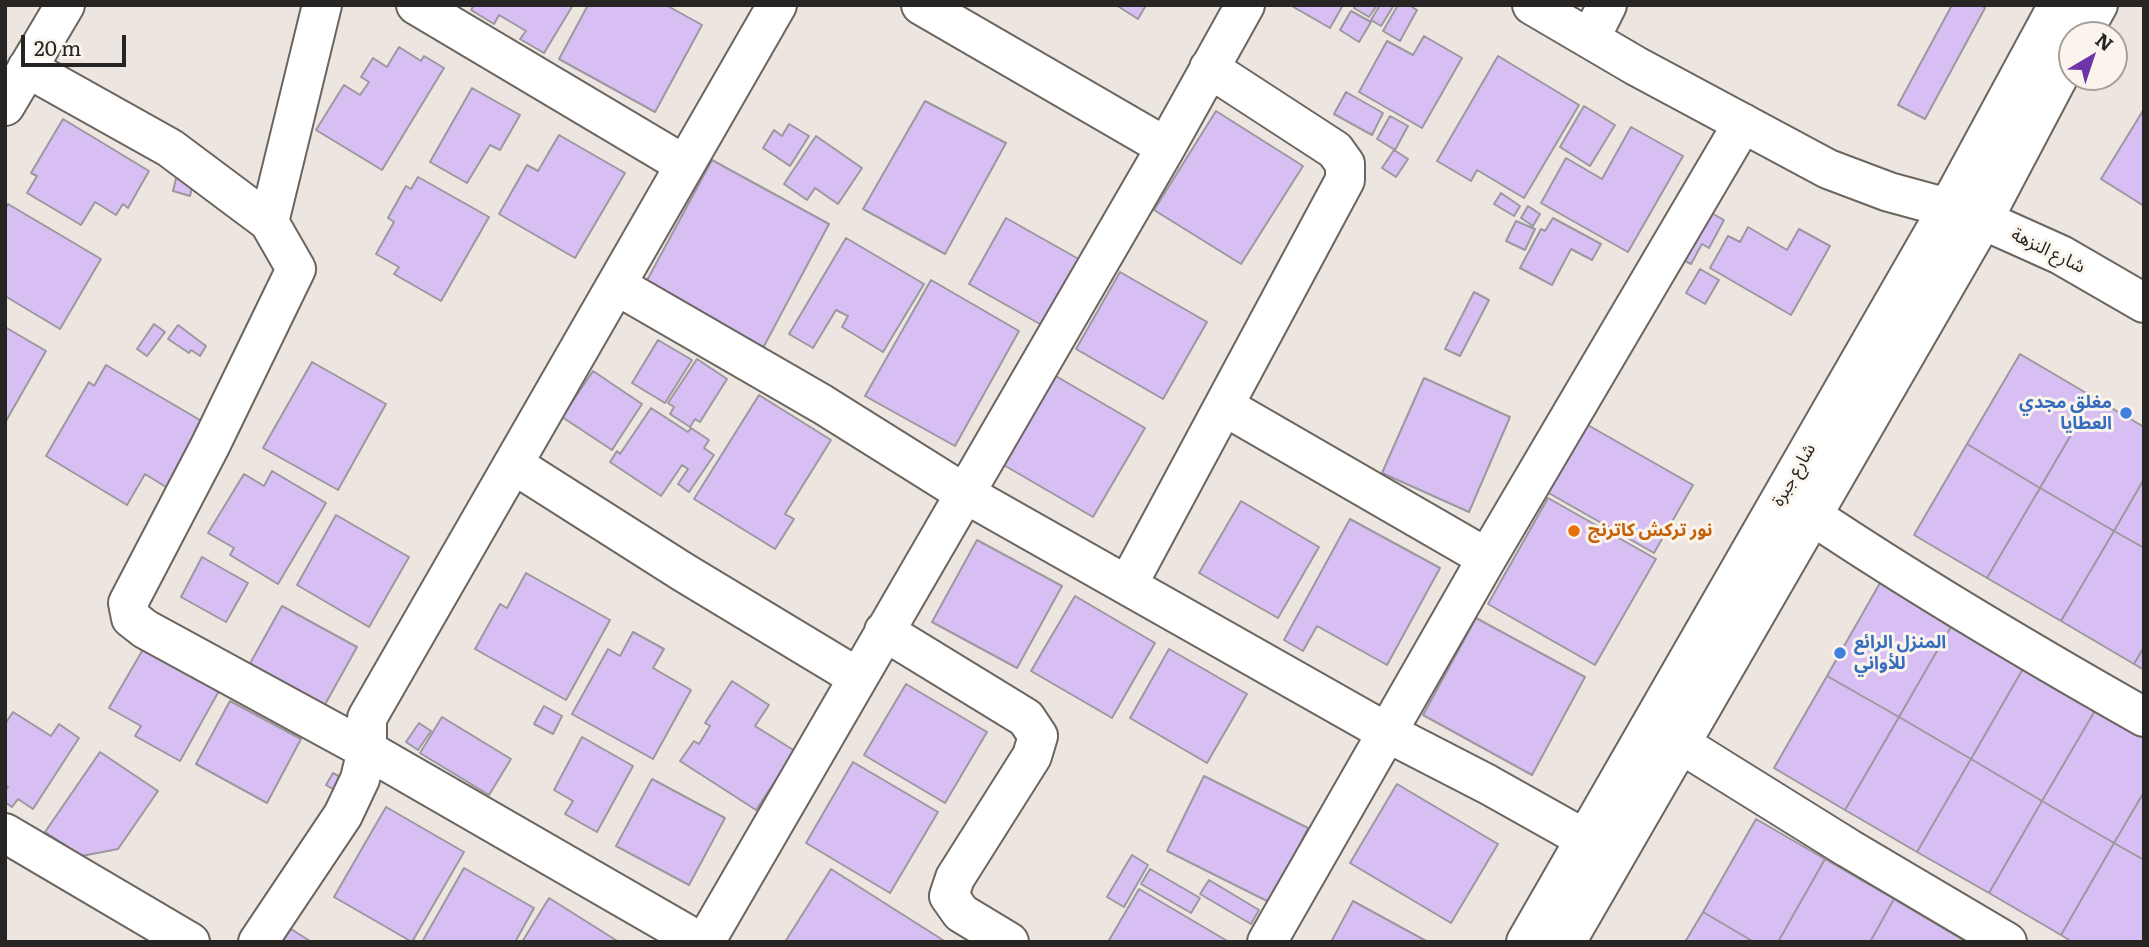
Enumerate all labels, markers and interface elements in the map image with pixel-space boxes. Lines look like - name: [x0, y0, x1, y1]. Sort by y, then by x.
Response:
- scale bar: [24, 21, 130, 65]
- north arrow: [2058, 21, 2128, 91]
- text: N: [2090, 25, 2120, 57]
- text: 20 m: [34, 31, 81, 62]
- street label: شارع النزهة: [2008, 224, 2088, 278]
- place label: مغلق مجدي العطايا: [2019, 392, 2112, 434]
- marker: مغلق مجدي العطايا: [2118, 405, 2134, 421]
- street label: شارع جبرة: [1767, 440, 1821, 510]
- place label: نور تركش كاترنج: [1588, 520, 1713, 542]
- marker: نور تركش كاترنج: [1566, 523, 1582, 539]
- place label: المنزل الرائع للأواني: [1854, 632, 1946, 674]
- marker: المنزل الرائع للأواني: [1832, 645, 1848, 661]

